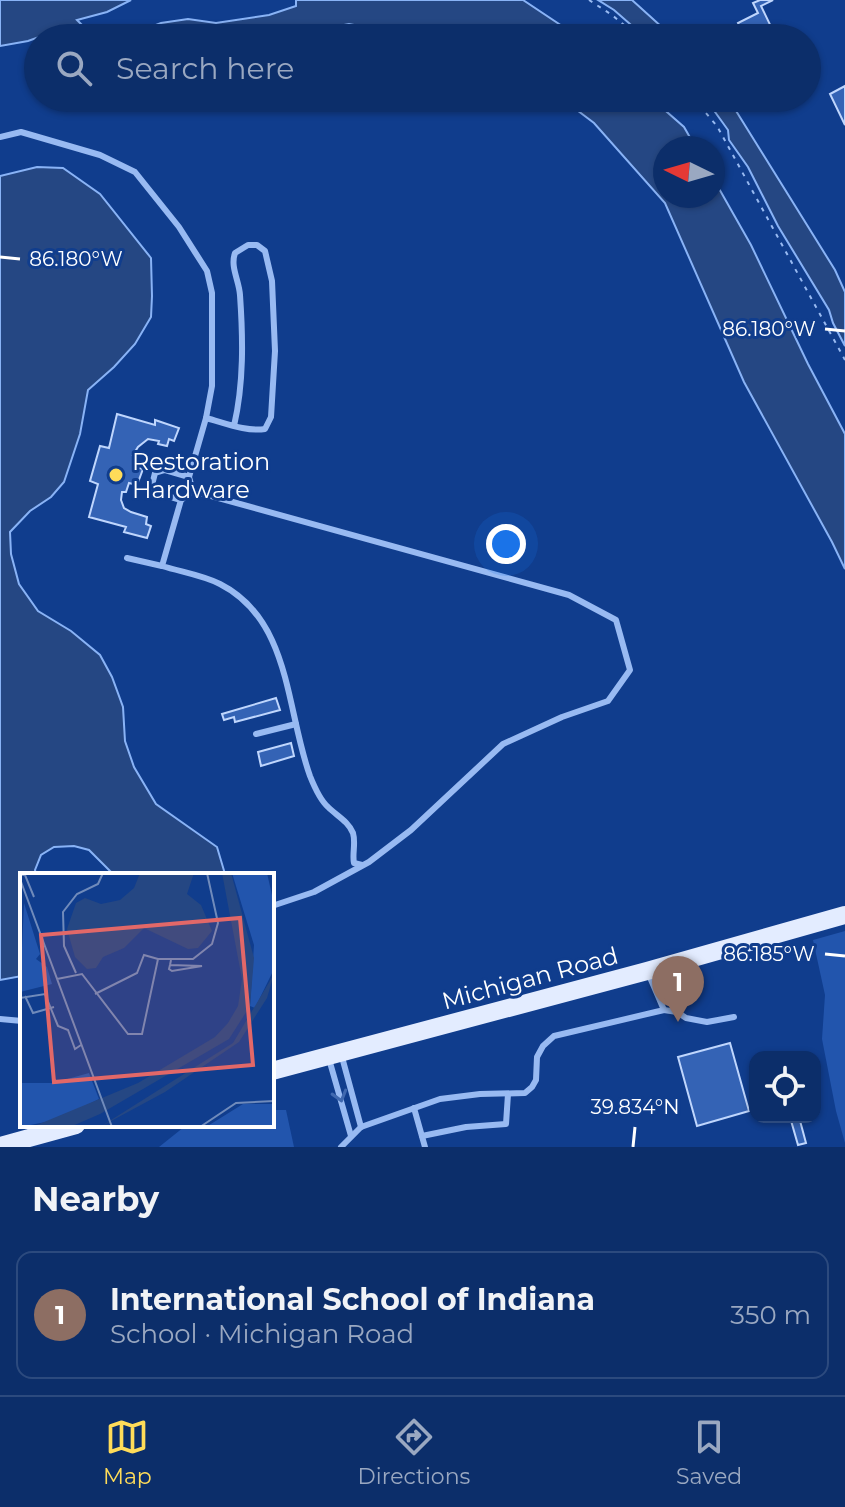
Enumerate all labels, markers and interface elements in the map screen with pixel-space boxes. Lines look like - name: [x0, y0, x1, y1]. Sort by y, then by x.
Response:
- search box: [24, 24, 821, 112]
- icon: search: [52, 46, 96, 90]
- text: Search here: [116, 50, 294, 87]
- north arrow: [653, 136, 725, 208]
- text: 86.180°W: [29, 247, 123, 271]
- text: 86.180°W: [722, 317, 816, 341]
- place label: Restoration Hardware: [132, 447, 270, 504]
- marker: Restoration Hardware: [107, 466, 125, 484]
- your location: [486, 524, 526, 564]
- inset map: [20, 873, 274, 1127]
- street label: Michigan Road: [439, 941, 621, 1015]
- text: 86.185°W: [723, 942, 815, 966]
- pin: 1: [652, 956, 704, 1022]
- map controls: [749, 1051, 821, 1123]
- button: locate: [749, 1051, 821, 1123]
- one-way arrow: [331, 1088, 348, 1102]
- text: 39.834°N: [591, 1095, 679, 1119]
- text: Nearby: [32, 1178, 159, 1220]
- text: International School of Indiana: [110, 1281, 595, 1318]
- text: 1: [55, 1299, 65, 1331]
- text: 350 m: [730, 1299, 811, 1331]
- text: School · Michigan Road: [110, 1318, 414, 1350]
- tab: Map: [103, 1415, 152, 1490]
- tab: Directions: [358, 1415, 470, 1490]
- tab: Saved: [676, 1415, 742, 1490]

